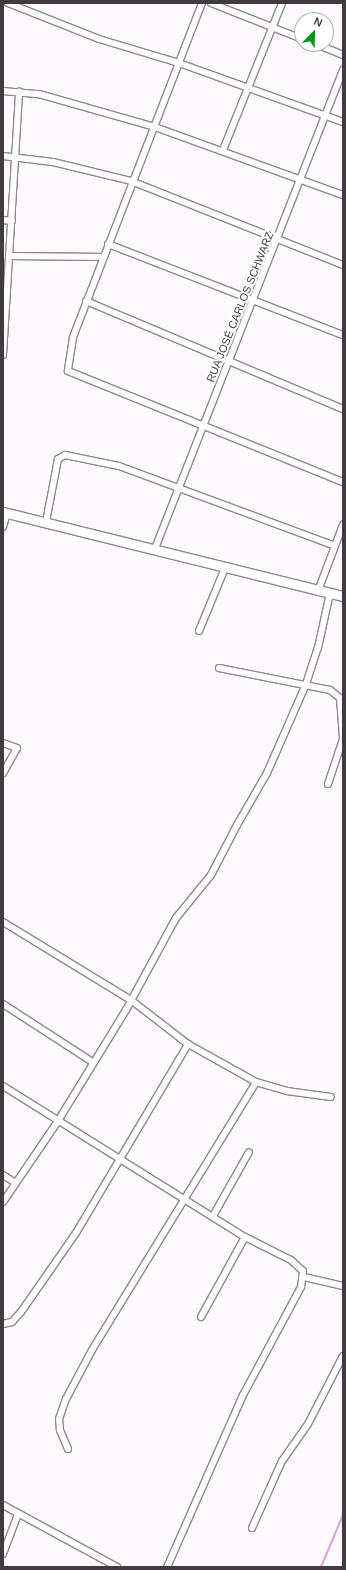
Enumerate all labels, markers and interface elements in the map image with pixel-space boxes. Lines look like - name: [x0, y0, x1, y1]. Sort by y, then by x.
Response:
- north arrow: [294, 12, 334, 52]
- text: N: [312, 15, 324, 29]
- street label: RUA JOSÉ CARLOS SCHWARZ: [204, 230, 276, 384]

